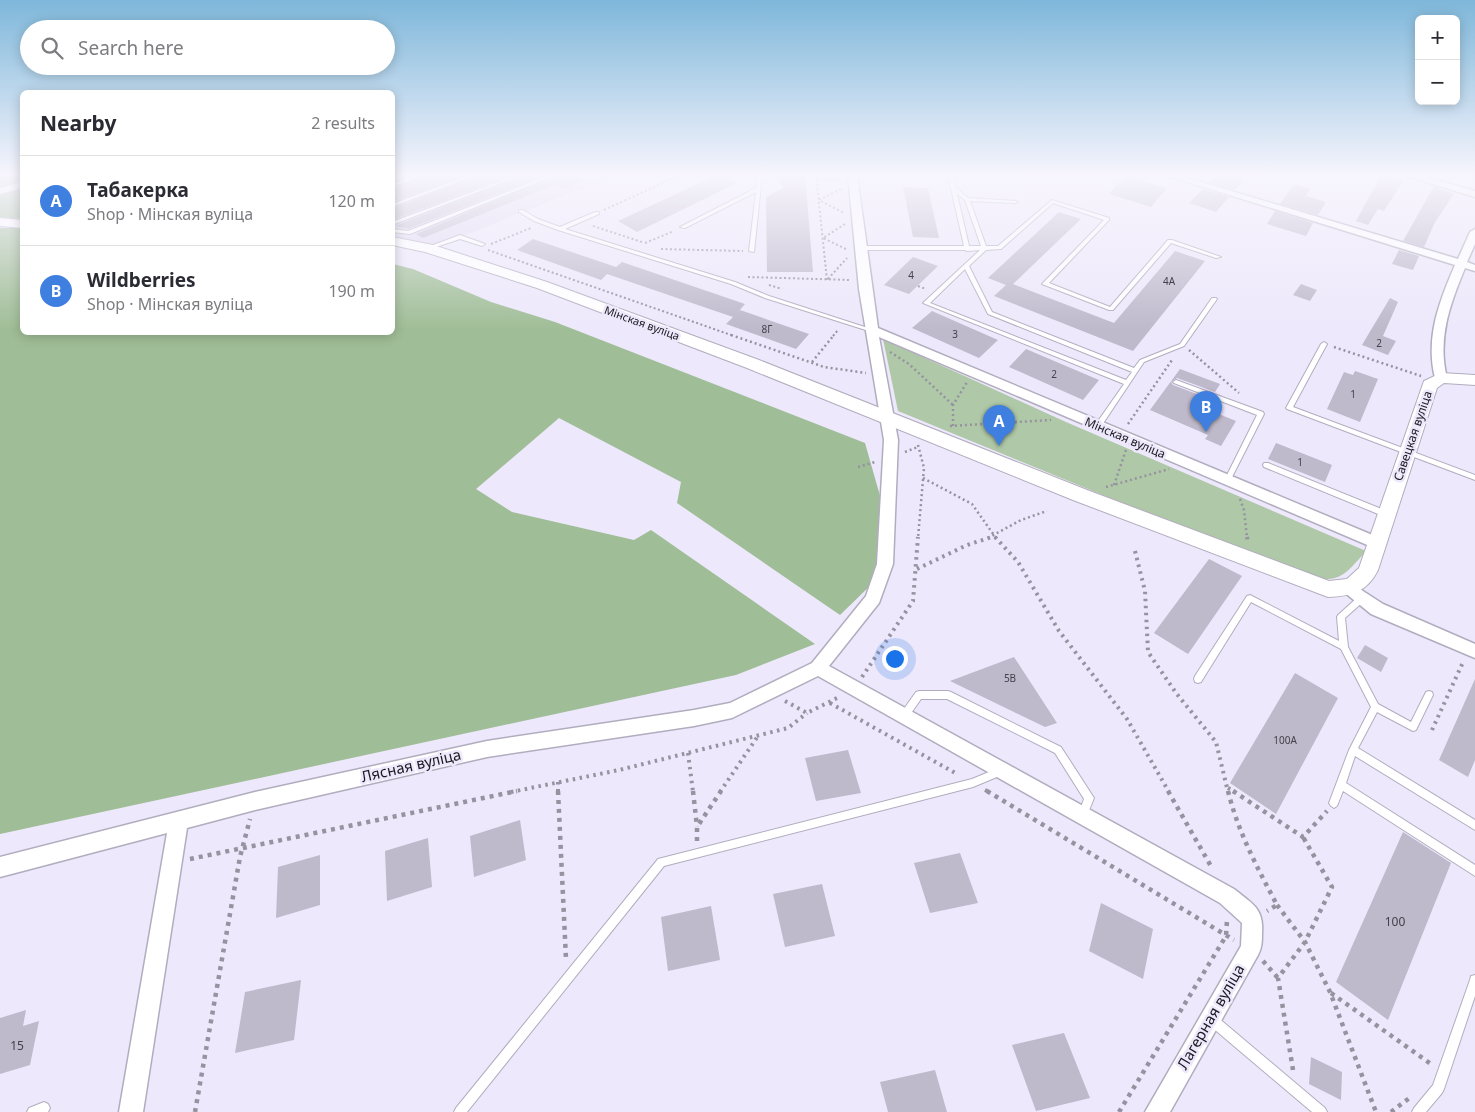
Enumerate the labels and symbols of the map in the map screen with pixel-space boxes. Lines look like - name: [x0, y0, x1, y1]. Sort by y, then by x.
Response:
- house number: 4: [908, 268, 914, 282]
- house number: 4А: [1163, 274, 1176, 288]
- street label: Мінская вуліца: [602, 302, 682, 343]
- house number: 8Г: [762, 322, 772, 336]
- house number: 3: [952, 327, 958, 341]
- house number: 2: [1376, 336, 1382, 350]
- house number: 2: [1051, 367, 1057, 381]
- house number: 1: [1350, 387, 1356, 401]
- street label: Савецкая вуліца: [1389, 389, 1436, 483]
- pin: B: [1190, 391, 1222, 432]
- pin: A: [983, 405, 1015, 446]
- street label: Мінская вуліца: [1082, 413, 1168, 462]
- house number: 1: [1297, 455, 1303, 469]
- your location: [882, 646, 908, 672]
- house number: 5В: [1004, 671, 1016, 685]
- house number: 100А: [1273, 733, 1297, 747]
- street label: Лясная вуліца: [359, 744, 463, 786]
- house number: 100: [1385, 913, 1405, 930]
- street label: Лагерная вуліца: [1172, 960, 1248, 1073]
- house number: 15: [10, 1037, 24, 1054]

